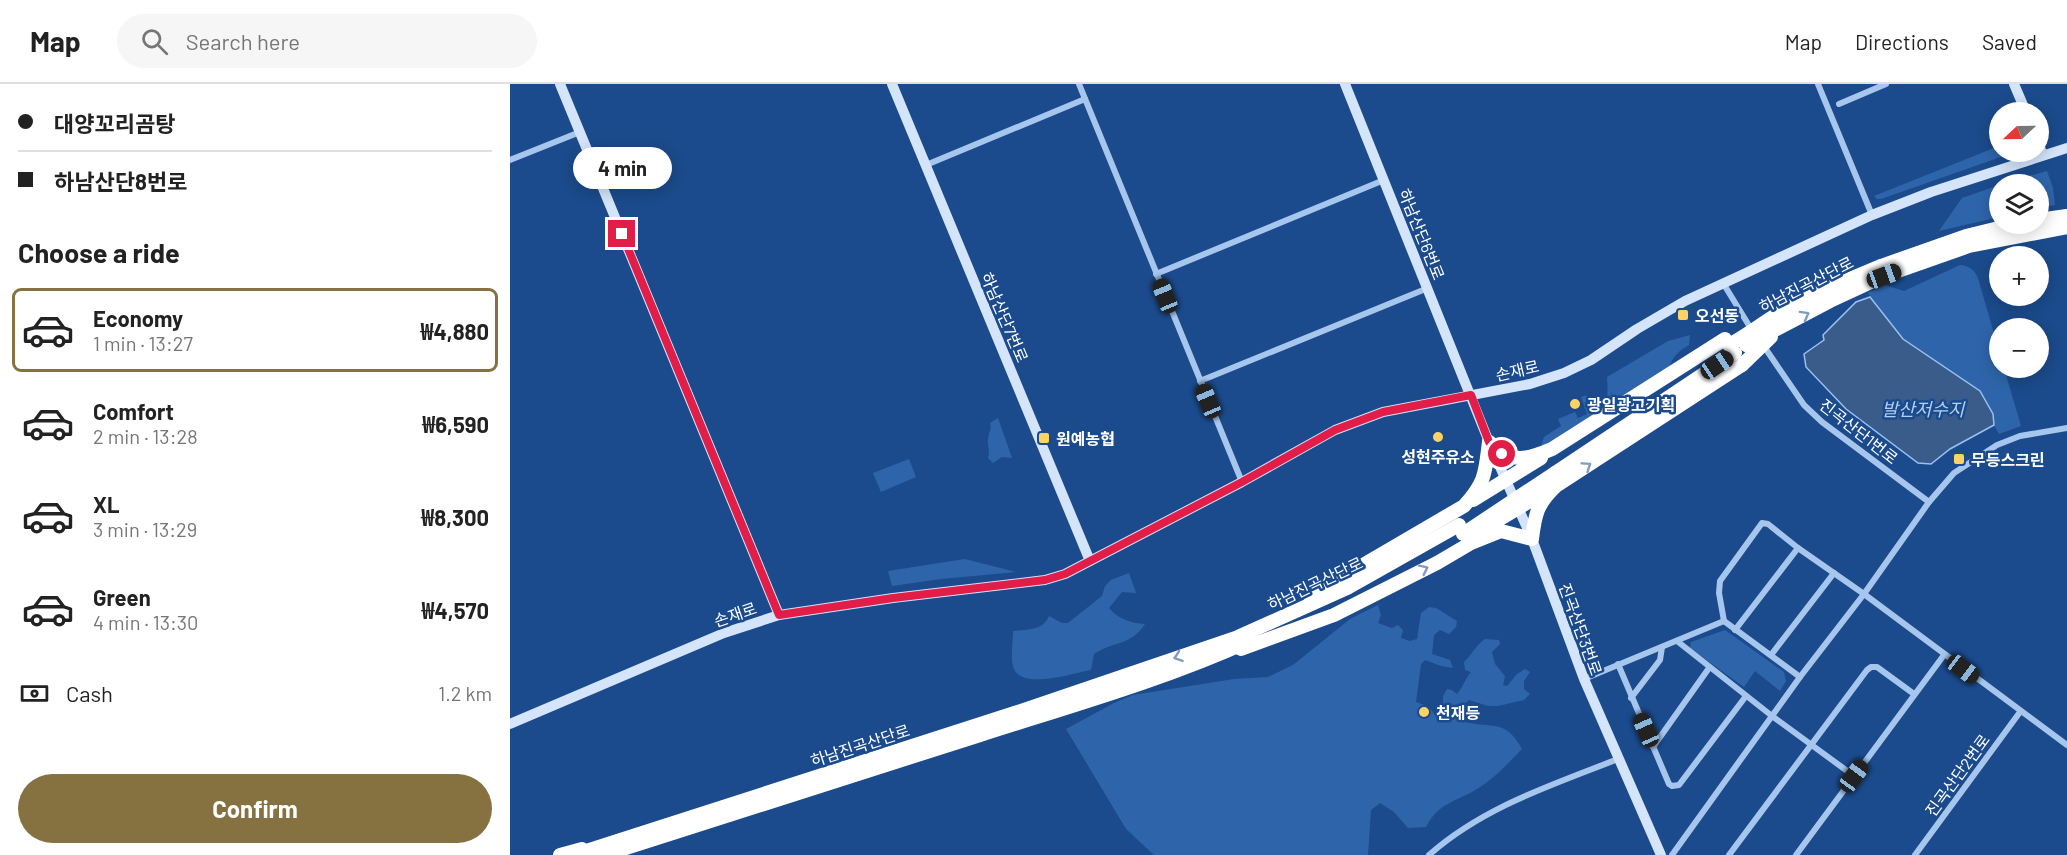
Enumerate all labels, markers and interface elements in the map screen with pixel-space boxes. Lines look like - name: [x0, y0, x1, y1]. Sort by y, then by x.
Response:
- search box: [117, 14, 537, 68]
- text: Map: [30, 24, 81, 58]
- icon: search: [138, 25, 171, 58]
- text: Search here: [186, 28, 300, 54]
- text: Map: [1785, 29, 1822, 54]
- text: Directions: [1855, 29, 1949, 54]
- text: Saved: [1982, 29, 2037, 54]
- north arrow: [1989, 102, 2049, 162]
- map controls: [1989, 102, 2049, 378]
- text: 대양꼬리곰탕: [54, 110, 175, 136]
- callout: 4 min: [573, 147, 672, 189]
- text: 4 min: [598, 156, 647, 180]
- text: 하남산단8번로: [54, 168, 187, 194]
- button: layers: [1989, 174, 2049, 234]
- street label: 하남산단6번로: [1395, 186, 1449, 283]
- route end: [608, 220, 635, 247]
- text: Choose a ride: [18, 236, 180, 268]
- button: +: [1989, 246, 2049, 306]
- street label: 하남진곡산단로: [1756, 252, 1856, 316]
- car: [1864, 261, 1904, 291]
- street label: 하남산단7번로: [978, 269, 1033, 365]
- car: [1150, 276, 1180, 316]
- icon: car: [21, 303, 75, 357]
- text: Economy: [93, 305, 183, 331]
- place label: 오선동: [1695, 306, 1739, 325]
- marker: 오선동: [1676, 308, 1690, 322]
- one-way arrow: [1798, 311, 1809, 322]
- text: ₩4,880: [421, 318, 489, 344]
- button: −: [1989, 318, 2049, 378]
- text: 1 min · 13:27: [93, 331, 193, 355]
- car: [1697, 347, 1737, 383]
- street label: 손재로: [1493, 356, 1541, 384]
- car: [1193, 381, 1223, 421]
- place label: 광일광고기획: [1587, 395, 1675, 414]
- street label: 진곡산단1번로: [1816, 395, 1902, 468]
- icon: car: [21, 396, 75, 450]
- marker: 광일광고기획: [1568, 397, 1582, 411]
- text: Comfort: [93, 398, 174, 424]
- water label: 발산저수지: [1882, 398, 1966, 420]
- text: ₩6,590: [422, 411, 489, 437]
- text: 2 min · 13:28: [93, 424, 198, 448]
- place label: 원예농협: [1056, 429, 1115, 448]
- marker: 성현주유소: [1431, 430, 1445, 444]
- marker: 원예농협: [1037, 431, 1051, 445]
- route start: [1488, 440, 1515, 467]
- place label: 성현주유소: [1401, 447, 1475, 466]
- place label: 무등스크린: [1971, 450, 2045, 469]
- marker: 무등스크린: [1952, 452, 1966, 466]
- one-way arrow: [1581, 462, 1592, 473]
- icon: car: [21, 489, 75, 543]
- text: XL: [93, 491, 119, 517]
- text: ₩8,300: [421, 504, 489, 530]
- text: 3 min · 13:29: [93, 517, 197, 541]
- street label: 하남진곡산단로: [1264, 552, 1366, 613]
- one-way arrow: [1418, 565, 1429, 577]
- street label: 진곡산단3번로: [1556, 580, 1607, 678]
- icon: car: [21, 582, 75, 636]
- text: Green: [93, 584, 151, 610]
- text: ₩4,570: [422, 597, 489, 623]
- street label: 손재로: [711, 598, 759, 630]
- text: 4 min · 13:30: [93, 610, 198, 634]
- one-way arrow: [1173, 650, 1184, 662]
- car: [1943, 651, 1983, 687]
- icon: cash: [18, 677, 51, 710]
- text: Cash: [66, 680, 113, 706]
- text: 1.2 km: [438, 681, 492, 705]
- place label: 천재등: [1436, 703, 1480, 722]
- marker: 천재등: [1417, 705, 1431, 719]
- car: [1630, 710, 1662, 750]
- street label: 하남진곡산단로: [808, 720, 912, 770]
- street label: 진곡산단2번로: [1921, 730, 1993, 820]
- car: [1836, 756, 1872, 796]
- button: Confirm: [18, 774, 492, 843]

